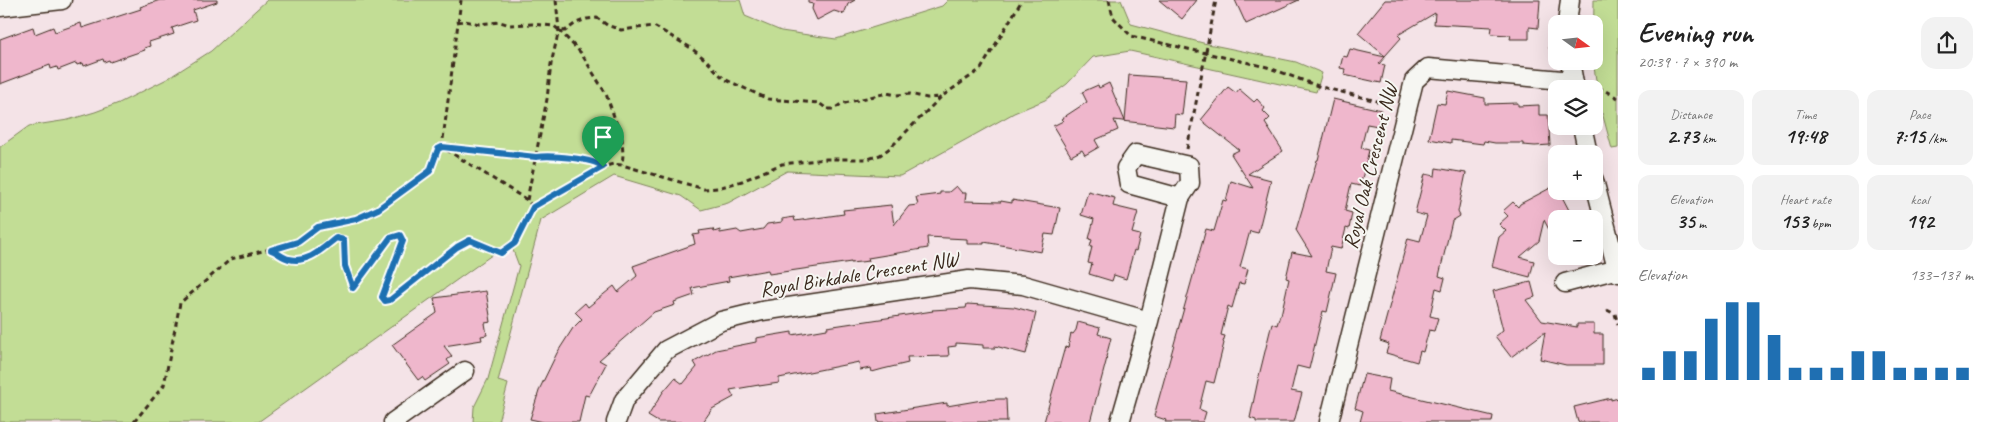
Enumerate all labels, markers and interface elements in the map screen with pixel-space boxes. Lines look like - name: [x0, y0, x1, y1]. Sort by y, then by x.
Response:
- north arrow: [1548, 15, 1602, 70]
- map controls: [1548, 15, 1603, 265]
- text: Evening run: [1638, 15, 1753, 50]
- button: share: [1921, 17, 1973, 69]
- text: 20:39 · 7 × 390 m: [1638, 52, 1737, 72]
- street label: Royal Oak Crescent NW: [1337, 79, 1404, 251]
- button: layers: [1548, 80, 1603, 135]
- text: Distance: [1670, 106, 1712, 123]
- text: Time: [1795, 106, 1816, 123]
- text: Pace: [1909, 106, 1931, 123]
- pin: [582, 116, 624, 167]
- icon: arrive: [589, 123, 617, 151]
- text: 2.73: [1666, 123, 1699, 149]
- text: 19:48: [1785, 123, 1826, 149]
- text: 7:15: [1893, 123, 1925, 149]
- text: km: [1699, 130, 1716, 147]
- text: /km: [1925, 130, 1947, 147]
- button: +: [1548, 145, 1603, 200]
- text: Elevation: [1670, 191, 1713, 208]
- text: Heart rate: [1780, 191, 1831, 208]
- text: kcal: [1911, 191, 1929, 208]
- text: 35: [1676, 208, 1695, 234]
- text: 153: [1780, 208, 1808, 234]
- text: 192: [1906, 208, 1934, 234]
- button: −: [1548, 210, 1603, 265]
- text: m: [1695, 215, 1706, 232]
- text: bpm: [1808, 215, 1831, 232]
- street label: Royal Birkdale Crescent NW: [758, 245, 962, 303]
- text: Elevation: [1638, 265, 1687, 285]
- text: 133–137 m: [1910, 265, 1973, 285]

